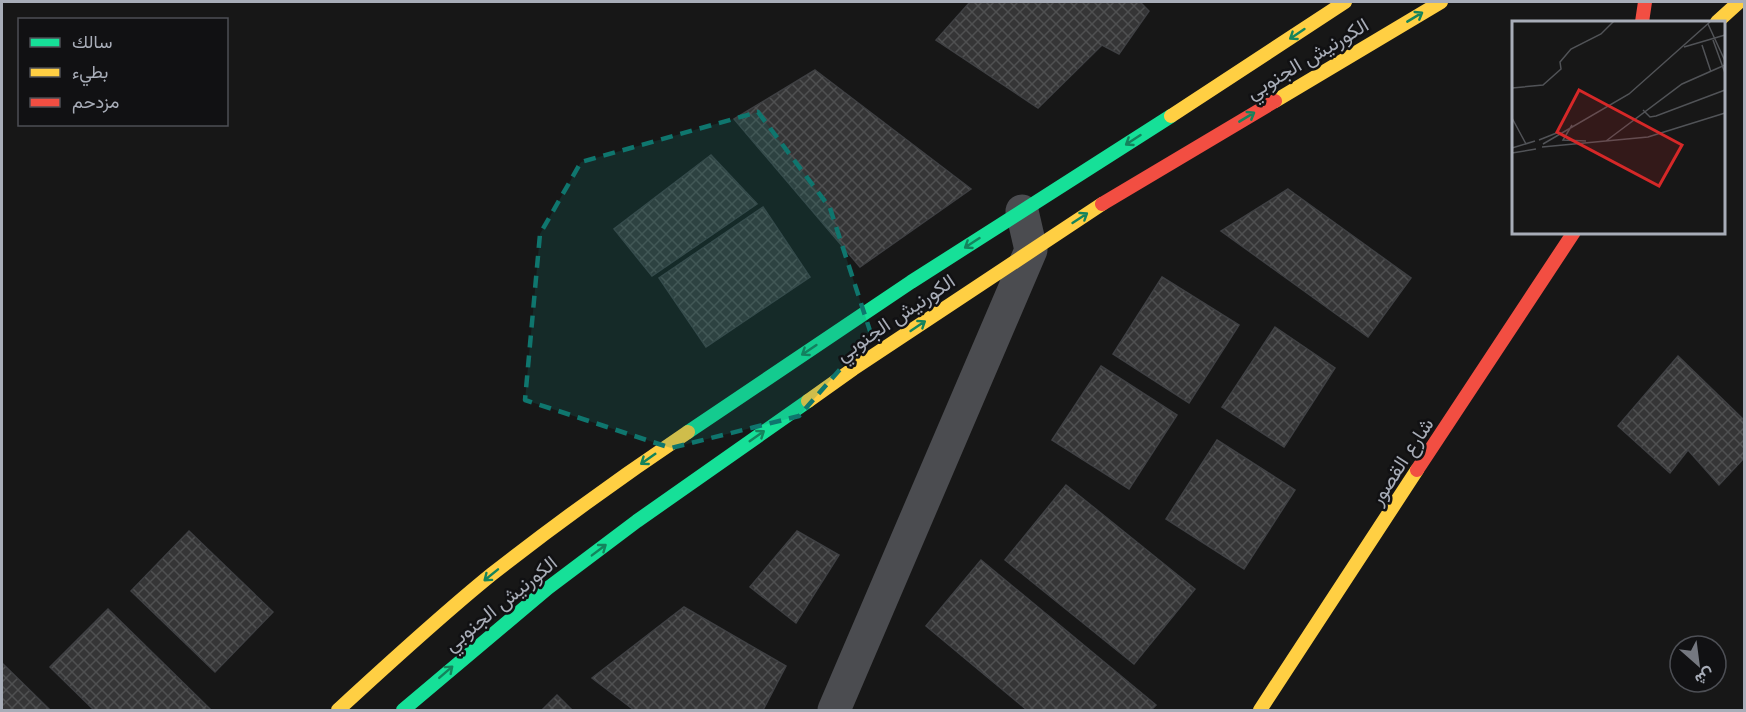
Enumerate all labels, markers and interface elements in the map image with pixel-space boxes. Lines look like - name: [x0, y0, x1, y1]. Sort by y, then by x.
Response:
- one-way arrow: [1406, 11, 1423, 23]
- street label: الكورنيش الجنوبي: [1241, 12, 1375, 109]
- legend: [18, 18, 228, 126]
- inset map: [1512, 21, 1725, 234]
- one-way arrow: [1289, 28, 1306, 40]
- text: سالك: [72, 30, 112, 53]
- text: بطيء: [72, 60, 108, 87]
- text: مزدحم: [72, 90, 119, 114]
- one-way arrow: [1238, 111, 1255, 123]
- one-way arrow: [1125, 134, 1142, 146]
- one-way arrow: [1071, 212, 1088, 224]
- one-way arrow: [964, 237, 981, 249]
- street label: الكورنيش الجنوبي: [831, 268, 962, 370]
- one-way arrow: [909, 319, 926, 332]
- one-way arrow: [802, 344, 818, 356]
- street label: شارع القصور: [1363, 413, 1440, 511]
- one-way arrow: [748, 430, 764, 442]
- one-way arrow: [640, 453, 656, 465]
- one-way arrow: [590, 544, 606, 556]
- street label: الكورنيش الجنوبي: [438, 550, 565, 660]
- one-way arrow: [483, 569, 499, 582]
- north arrow: [1668, 634, 1728, 694]
- text: ش: [1692, 664, 1718, 691]
- one-way arrow: [439, 665, 454, 679]

